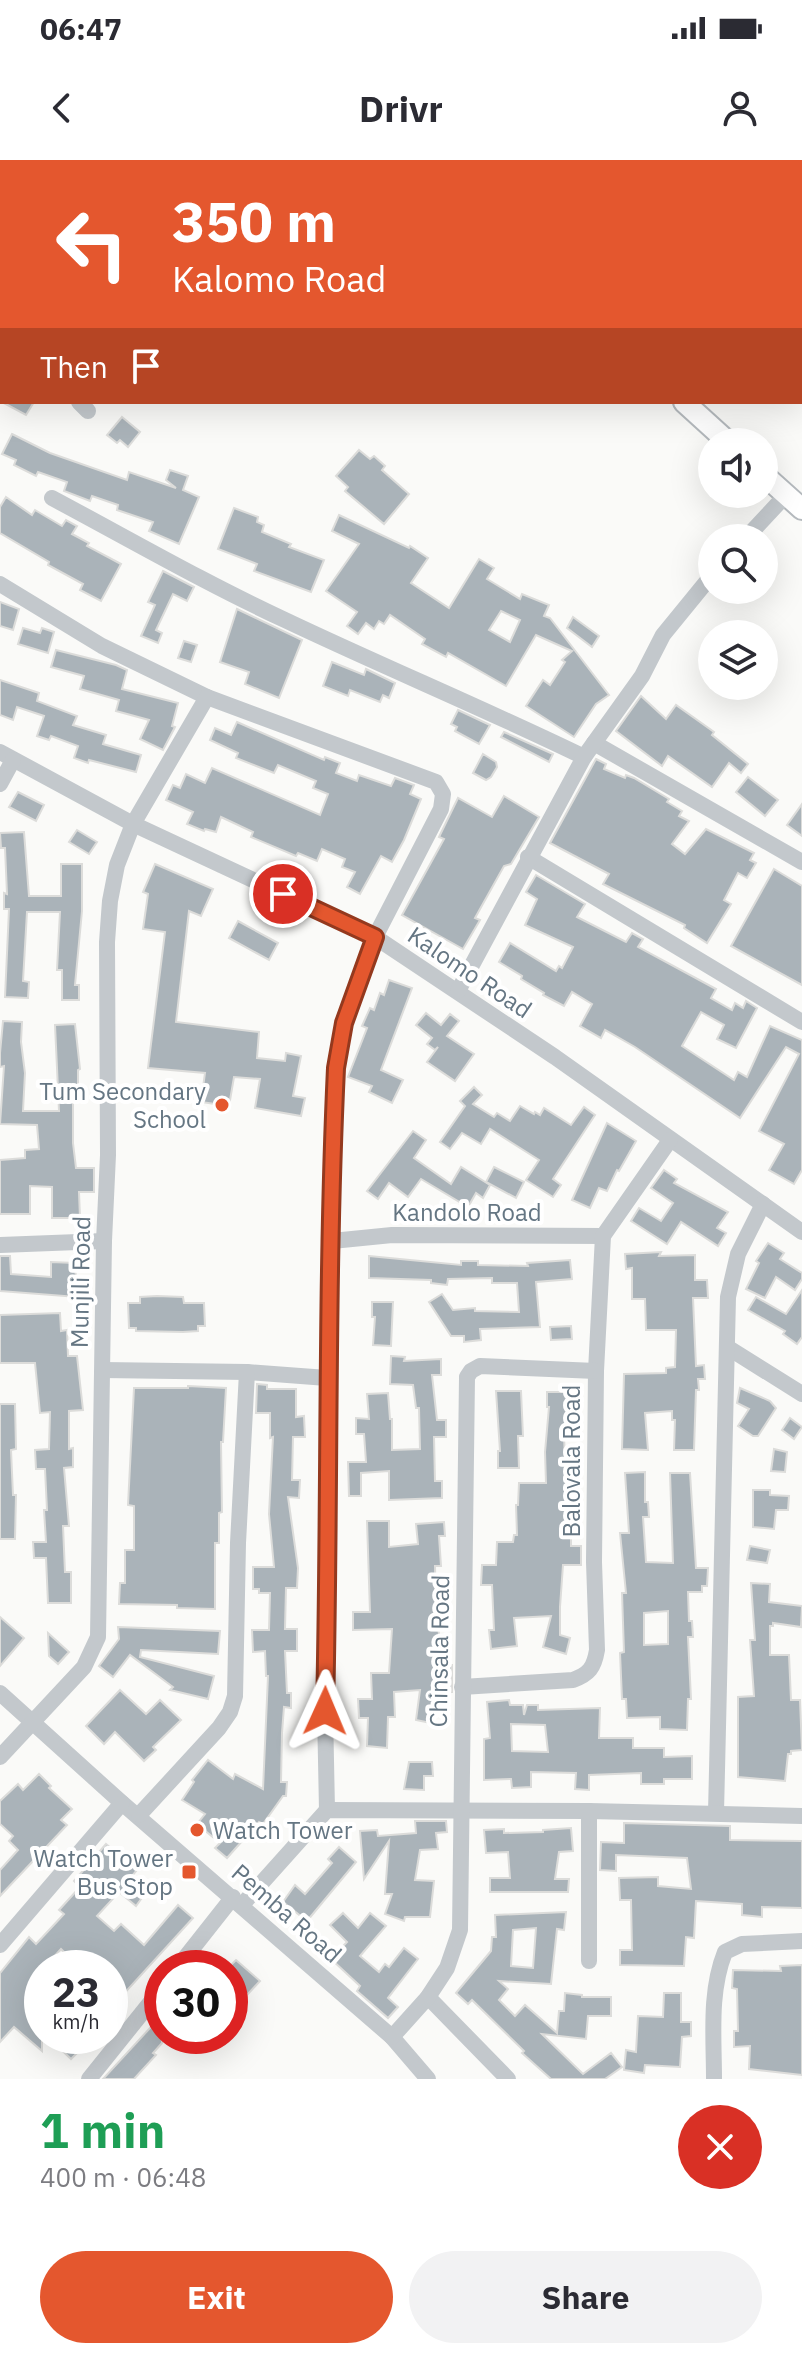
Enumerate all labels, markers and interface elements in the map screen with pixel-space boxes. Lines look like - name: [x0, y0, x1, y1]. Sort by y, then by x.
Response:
- text: 06:47: [40, 9, 122, 48]
- text: Drivr: [359, 85, 443, 132]
- icon: back: [40, 86, 84, 130]
- icon: person: [718, 86, 762, 130]
- text: 350 m: [172, 185, 336, 257]
- icon: left: [40, 192, 144, 296]
- text: Kalomo Road: [172, 255, 386, 302]
- icon: arrive: [124, 344, 168, 388]
- text: Then: [40, 347, 108, 386]
- map controls: [698, 428, 778, 700]
- button: sound: [698, 428, 778, 508]
- button: search: [698, 524, 778, 604]
- button: layers: [698, 620, 778, 700]
- pin: [249, 860, 317, 928]
- icon: arrive: [261, 872, 305, 916]
- street label: Kalomo Road: [402, 919, 538, 1025]
- place label: Tum Secondary School: [39, 1075, 206, 1135]
- marker: Tum Secondary School: [213, 1096, 231, 1114]
- street label: Kandolo Road: [392, 1196, 542, 1228]
- street label: Munjili Road: [63, 1216, 97, 1348]
- street label: Balovala Road: [555, 1385, 587, 1537]
- street label: Chinsala Road: [422, 1574, 456, 1728]
- position arrow: [283, 1669, 367, 1753]
- place label: Watch Tower: [213, 1814, 353, 1846]
- marker: Watch Tower: [188, 1821, 206, 1839]
- place label: Watch Tower Bus Stop: [34, 1842, 173, 1902]
- street label: Pemba Road: [225, 1856, 349, 1970]
- marker: Watch Tower Bus Stop: [180, 1863, 198, 1881]
- speed limit sign: 30: [144, 1950, 248, 2054]
- text: 23: [52, 1966, 100, 2018]
- text: km/h: [52, 2008, 100, 2035]
- text: 1 min: [40, 2099, 165, 2161]
- button: close: [678, 2105, 762, 2189]
- text: 400 m · 06:48: [40, 2160, 206, 2194]
- button: Exit: [40, 2251, 393, 2343]
- button: Share: [409, 2251, 762, 2343]

